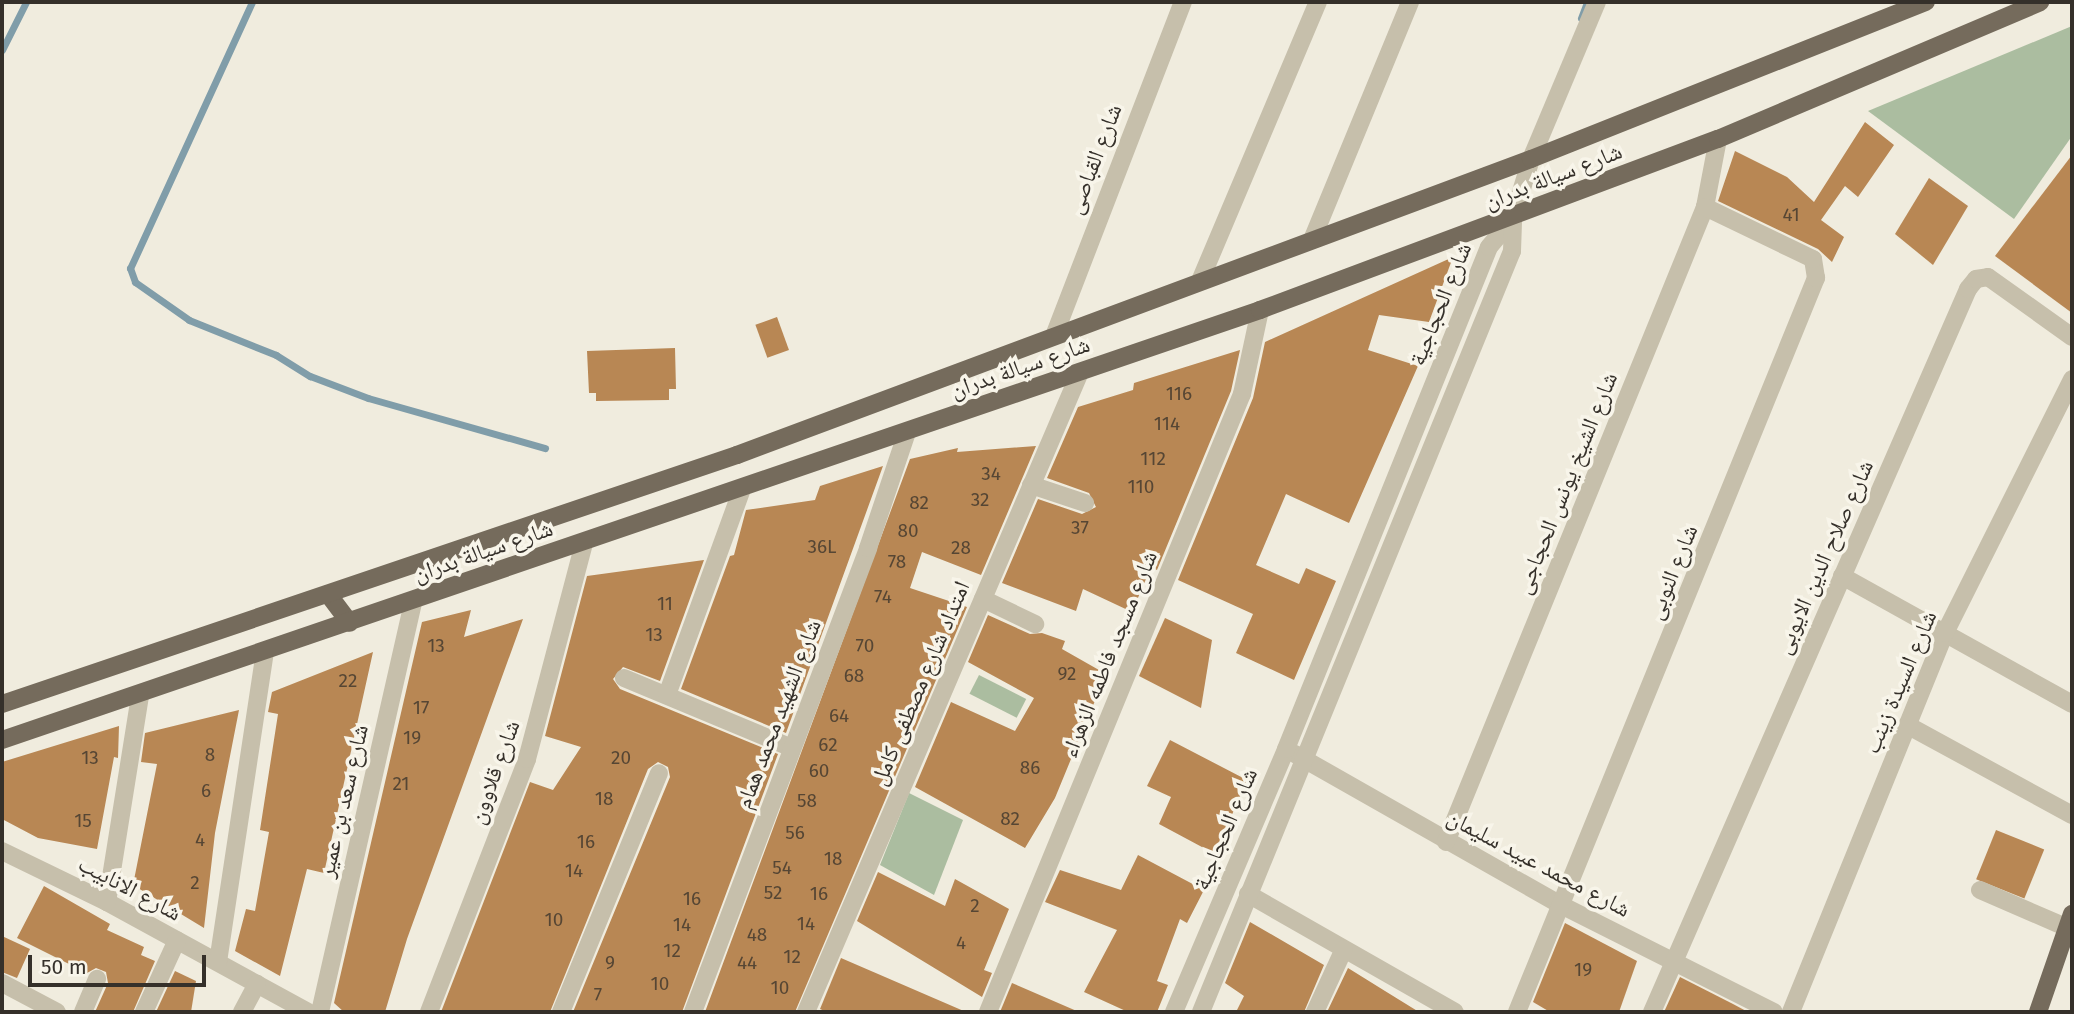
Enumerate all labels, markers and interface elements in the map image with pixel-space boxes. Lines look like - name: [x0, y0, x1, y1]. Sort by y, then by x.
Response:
- street label: شارع القباصى: [1060, 100, 1128, 218]
- street label: شارع سيالة بدران: [1480, 137, 1626, 215]
- house number: 41: [1782, 204, 1800, 226]
- street label: شارع الحجاجية: [1403, 239, 1477, 369]
- street label: شارع سيالة بدران: [947, 330, 1093, 404]
- street label: شارع الشيخ يونس الحجاجى: [1509, 368, 1623, 598]
- house number: 116: [1166, 383, 1192, 405]
- house number: 114: [1154, 413, 1180, 435]
- house number: 112: [1140, 448, 1166, 470]
- street label: شارع صلاح الدين الايوبى: [1769, 456, 1879, 658]
- house number: 34: [981, 463, 1001, 485]
- house number: 110: [1128, 476, 1154, 498]
- house number: 32: [971, 489, 989, 511]
- house number: 82: [909, 492, 929, 514]
- street label: شارع سيالة بدران: [410, 514, 556, 588]
- house number: 37: [1071, 517, 1089, 539]
- house number: 80: [897, 520, 919, 542]
- street label: شارع النوبى: [1641, 521, 1703, 623]
- house number: 36L: [807, 536, 837, 558]
- house number: 28: [951, 537, 971, 559]
- street label: شارع مسجد فاطمه الزهراء: [1055, 547, 1163, 761]
- house number: 78: [888, 551, 906, 573]
- street label: امتداد شارع مصطفى كامل: [864, 577, 976, 789]
- house number: 74: [874, 586, 892, 608]
- house number: 11: [657, 593, 673, 615]
- street label: شارع السيدة زينب: [1858, 606, 1942, 758]
- street label: شارع الشهيد محمد همام: [729, 616, 827, 812]
- house number: 13: [645, 624, 663, 646]
- house number: 13: [427, 635, 445, 657]
- house number: 70: [856, 635, 874, 657]
- house number: 92: [1058, 663, 1076, 685]
- house number: 68: [844, 665, 864, 687]
- house number: 22: [339, 670, 357, 692]
- house number: 17: [413, 697, 429, 719]
- house number: 64: [829, 705, 849, 727]
- street label: شارع قلاوون: [462, 716, 526, 828]
- street label: شارع سعد بن عمير: [312, 722, 374, 880]
- house number: 19: [403, 727, 421, 749]
- house number: 62: [818, 734, 838, 756]
- house number: 8: [205, 744, 215, 766]
- house number: 13: [81, 747, 99, 769]
- house number: 20: [611, 747, 631, 769]
- house number: 86: [1020, 757, 1040, 779]
- house number: 60: [809, 760, 829, 782]
- street label: شارع الحجاجية: [1187, 764, 1263, 894]
- house number: 21: [392, 773, 410, 795]
- house number: 6: [201, 780, 211, 802]
- house number: 18: [595, 788, 613, 810]
- house number: 58: [797, 790, 817, 812]
- street label: شارع محمد عبيد سليمان: [1443, 803, 1635, 923]
- house number: 82: [1000, 808, 1020, 830]
- house number: 15: [74, 810, 92, 832]
- house number: 56: [785, 822, 805, 844]
- house number: 4: [195, 829, 205, 851]
- house number: 16: [577, 831, 595, 853]
- house number: 18: [824, 848, 842, 870]
- street label: شارع الانابيب: [74, 849, 186, 927]
- house number: 54: [772, 857, 792, 879]
- house number: 14: [565, 860, 583, 882]
- house number: 2: [190, 872, 200, 894]
- house number: 52: [764, 882, 782, 904]
- house number: 16: [810, 883, 828, 905]
- house number: 16: [683, 888, 701, 910]
- house number: 2: [970, 895, 980, 917]
- house number: 10: [545, 909, 563, 931]
- house number: 14: [797, 913, 815, 935]
- house number: 14: [673, 914, 691, 936]
- house number: 48: [747, 924, 767, 946]
- house number: 4: [956, 932, 966, 954]
- scale bar: [32, 940, 210, 984]
- house number: 12: [663, 940, 681, 962]
- house number: 12: [783, 946, 801, 968]
- house number: 9: [605, 952, 615, 974]
- house number: 44: [737, 952, 757, 974]
- text: 50 m: [41, 954, 87, 980]
- house number: 19: [1574, 959, 1592, 981]
- house number: 10: [651, 973, 669, 995]
- house number: 10: [771, 977, 789, 999]
- house number: 7: [594, 984, 602, 1006]

